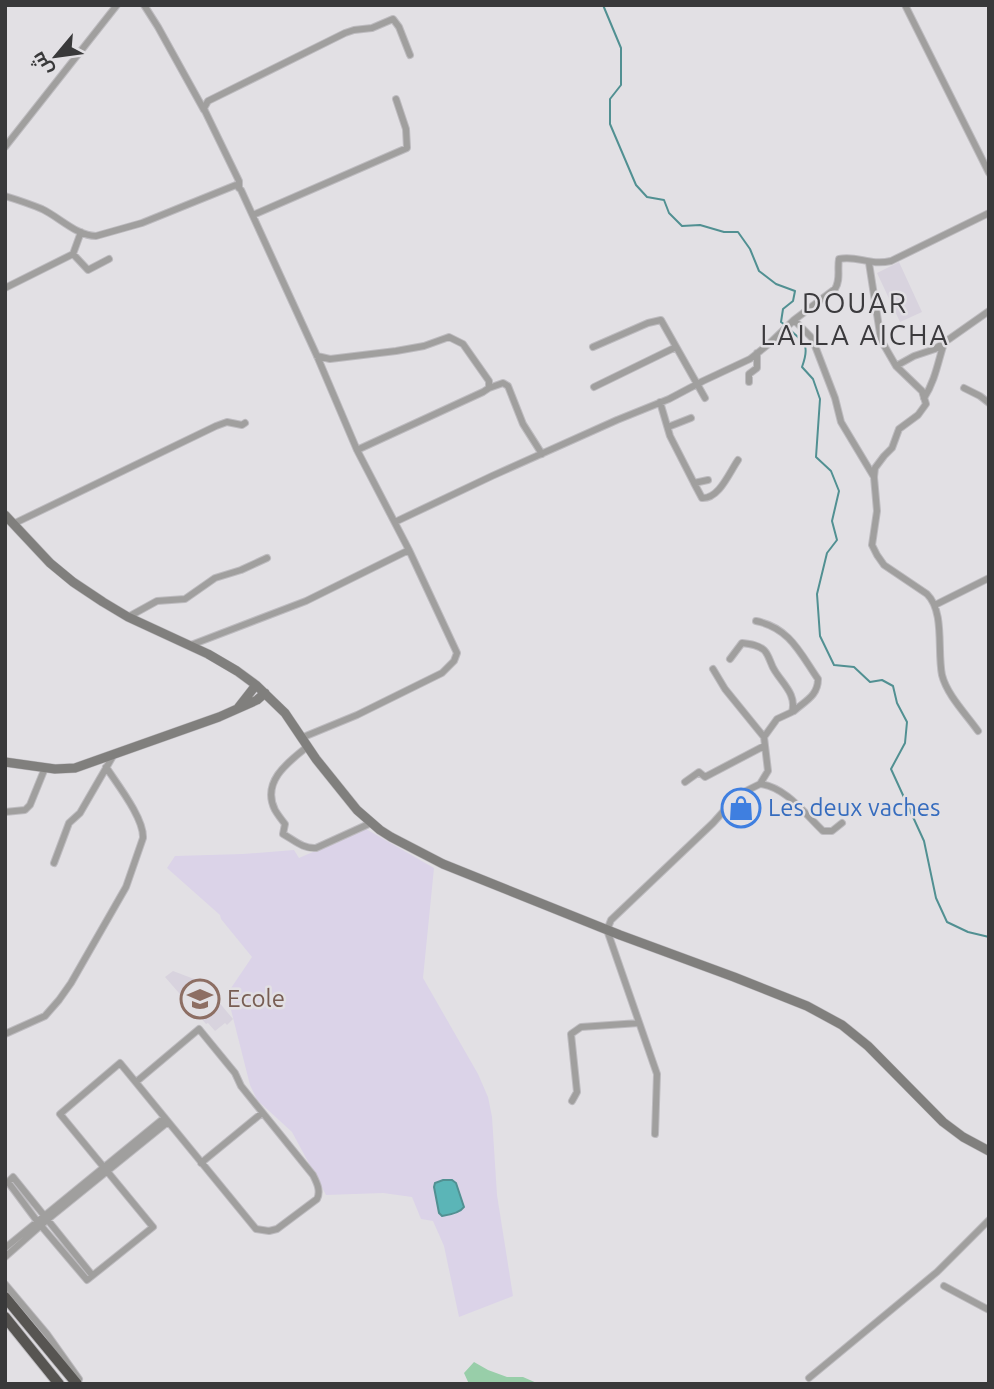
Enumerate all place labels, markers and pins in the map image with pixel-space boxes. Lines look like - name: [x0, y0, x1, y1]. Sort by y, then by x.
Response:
- shop icon: Les deux vaches: [720, 787, 762, 829]
- place label: Les deux vaches: [768, 794, 941, 821]
- school or university icon: Ecole: [179, 978, 221, 1020]
- place label: Ecole: [227, 985, 285, 1012]

